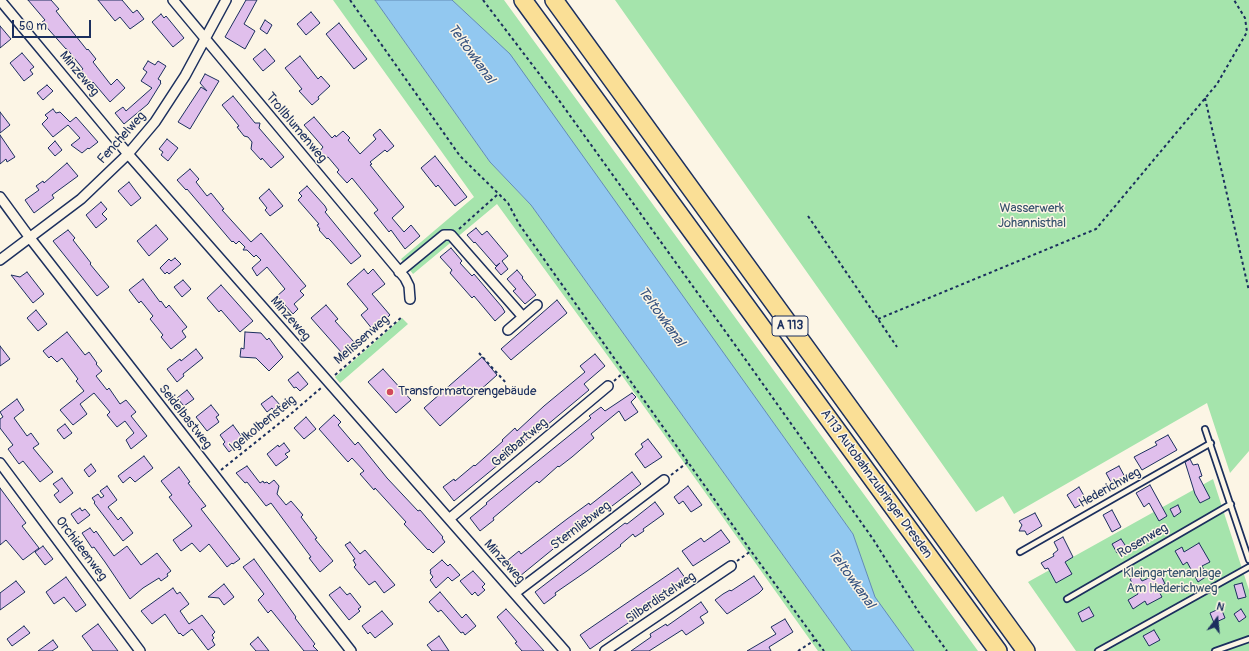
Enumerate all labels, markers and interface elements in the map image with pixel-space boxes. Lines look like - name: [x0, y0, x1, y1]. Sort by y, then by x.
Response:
- scale bar: [14, 12, 93, 38]
- text: 50 m: [19, 19, 47, 34]
- water label: Teltowkanal: [444, 21, 498, 87]
- street label: Minzeweg: [56, 48, 102, 100]
- street label: Trollblumenweg: [262, 90, 330, 166]
- street label: Fenchelweg: [95, 109, 149, 167]
- park label: Wasserwerk Johannisthal: [998, 201, 1066, 232]
- water label: Teltowkanal: [634, 284, 688, 350]
- street label: Minzeweg: [266, 294, 314, 344]
- street label: Melissenweg: [331, 312, 393, 368]
- road number: A 113: [772, 316, 808, 336]
- street label: Seidelbastweg: [155, 382, 215, 452]
- place label: Transformatorengebäude: [398, 384, 536, 400]
- marker: Transformatorengebäude: [385, 387, 395, 397]
- street label: Igelkolbensteig: [227, 392, 299, 456]
- street label: A113 Autobahnzubringer Dresden: [817, 406, 935, 562]
- street label: Geißbartweg: [489, 415, 551, 471]
- street label: Hederichweg: [1076, 465, 1144, 511]
- street label: Sternliebweg: [548, 498, 614, 554]
- street label: Orchideenweg: [52, 514, 110, 584]
- street label: Rosenweg: [1115, 520, 1171, 562]
- street label: Minzeweg: [480, 537, 528, 587]
- water label: Teltowkanal: [824, 546, 878, 612]
- park label: Kleingartenanlage Am Hederichweg: [1123, 566, 1221, 597]
- street label: Silberdistelweg: [623, 569, 699, 627]
- north arrow: [1197, 599, 1237, 639]
- text: N: [1215, 600, 1226, 614]

